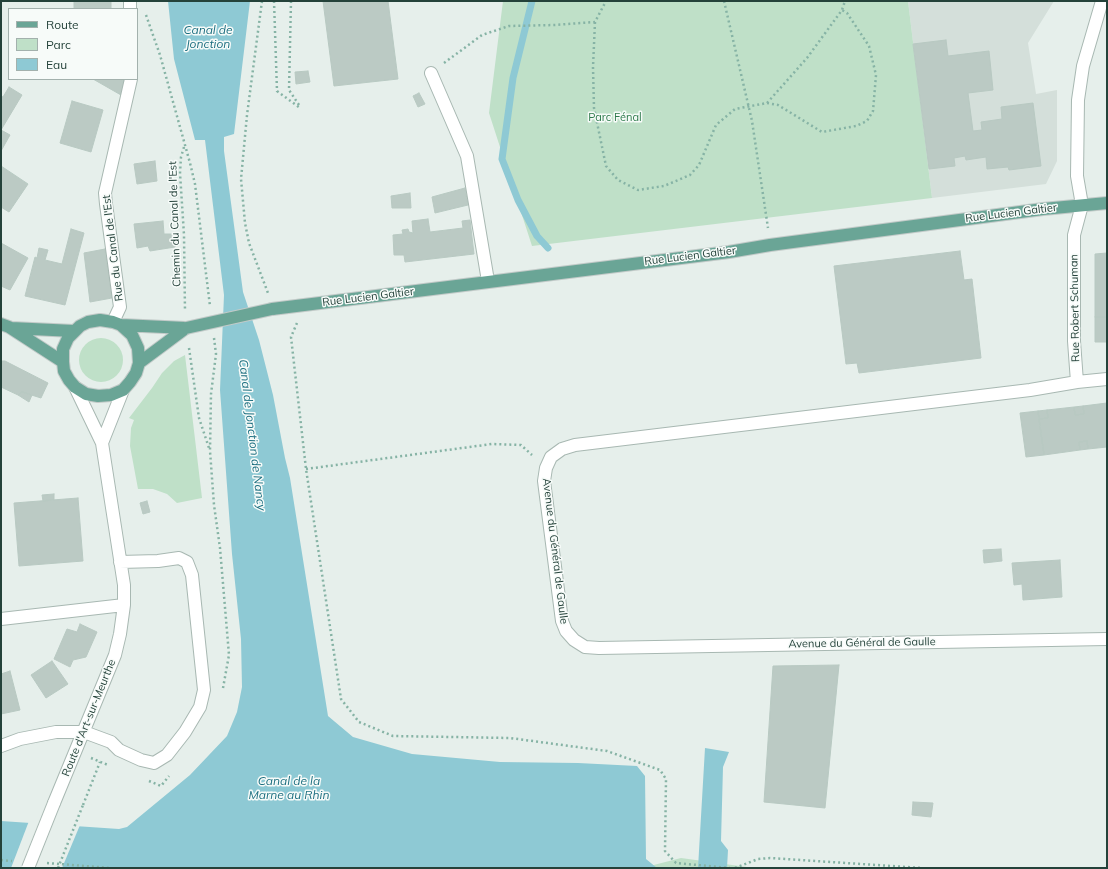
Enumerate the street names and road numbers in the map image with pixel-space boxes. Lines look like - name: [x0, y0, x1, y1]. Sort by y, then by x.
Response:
- street label: Chemin du Canal de l'Est: [166, 161, 184, 287]
- street label: Rue du Canal de l'Est: [100, 194, 126, 302]
- street label: Rue Lucien Galtier: [964, 201, 1058, 225]
- street label: Rue Lucien Galtier: [643, 244, 737, 268]
- street label: Rue Robert Schuman: [1067, 254, 1083, 362]
- street label: Rue Lucien Galtier: [321, 285, 415, 309]
- street label: Avenue du Général de Gaulle: [539, 477, 571, 625]
- street label: Avenue du Général de Gaulle: [788, 635, 936, 651]
- street label: Route d'Art-sur-Meurthe: [59, 657, 119, 779]

